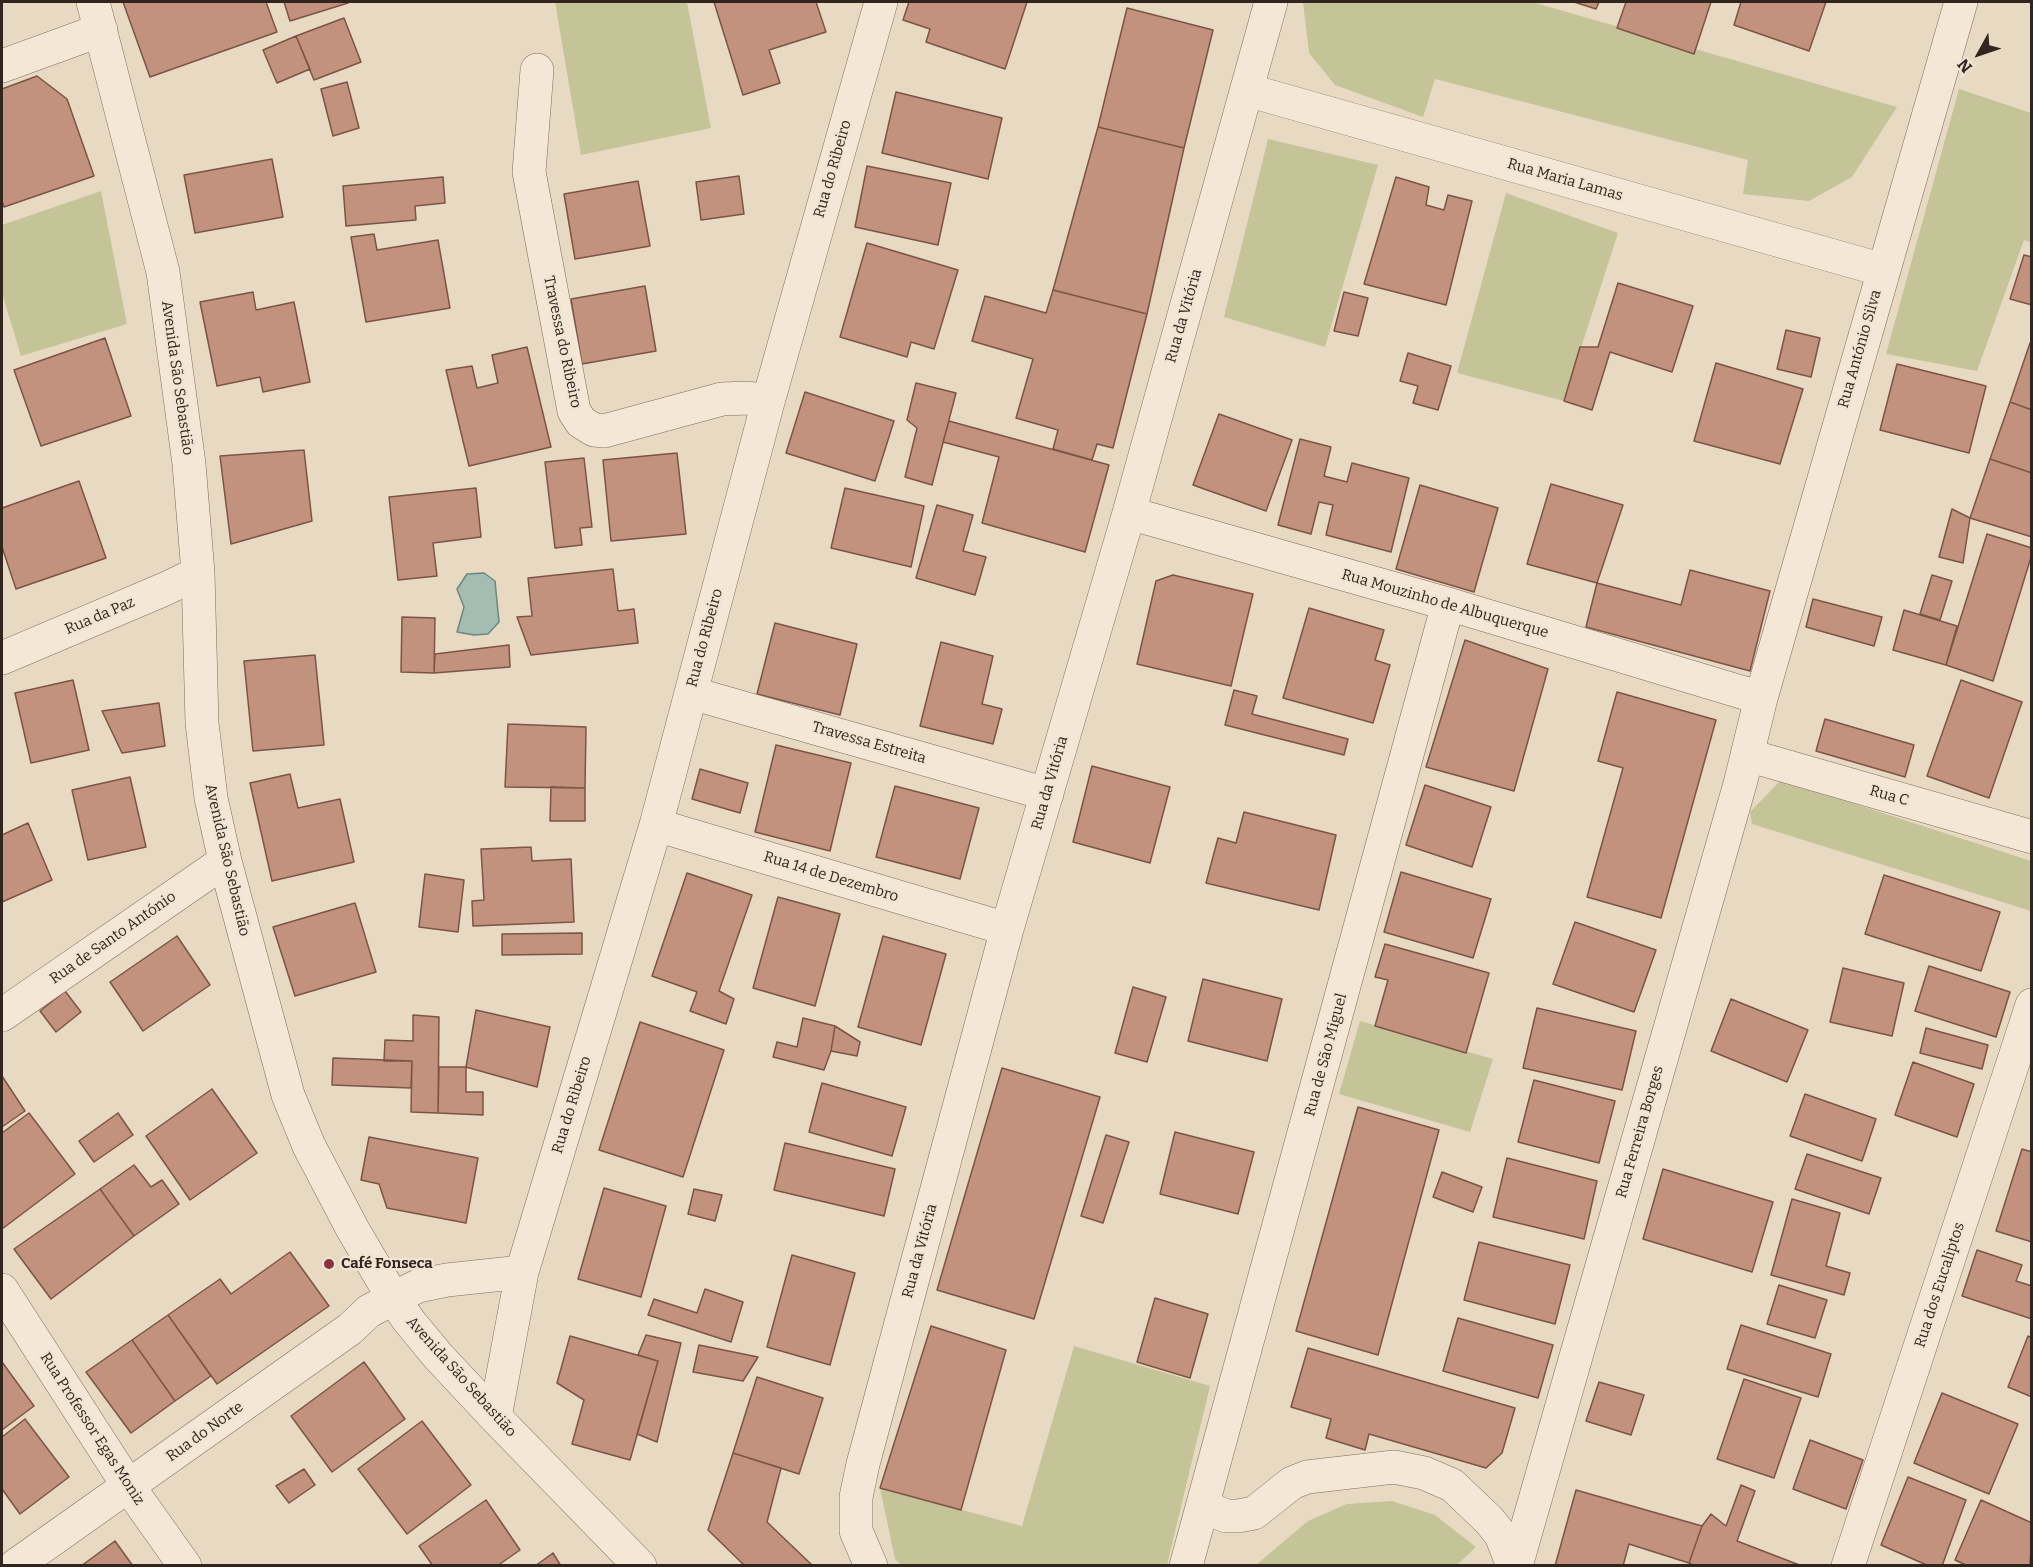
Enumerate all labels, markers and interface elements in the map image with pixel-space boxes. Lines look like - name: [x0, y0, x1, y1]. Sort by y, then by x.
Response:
- north arrow: [1949, 24, 2009, 84]
- text: N: [1954, 55, 1976, 77]
- street label: Rua do Ribeiro: [810, 118, 856, 220]
- street label: Rua Maria Lamas: [1505, 155, 1625, 205]
- street label: Rua da Vitória: [1162, 267, 1206, 365]
- street label: Travessa do Ribeiro: [539, 274, 585, 410]
- street label: Rua António Silva: [1835, 288, 1885, 410]
- street label: Avenida São Sebastião: [157, 300, 197, 456]
- street label: Rua Mouzinho de Albuquerque: [1339, 566, 1551, 642]
- street label: Rua do Ribeiro: [683, 587, 727, 689]
- street label: Rua da Paz: [62, 593, 138, 639]
- street label: Travessa Estreita: [810, 718, 928, 768]
- street label: Rua da Vitória: [1028, 734, 1072, 832]
- street label: Avenida São Sebastião: [201, 782, 253, 938]
- street label: Rua C: [1867, 782, 1911, 810]
- street label: Rua 14 de Dezembro: [761, 848, 901, 906]
- street label: Rua de Santo António: [47, 888, 179, 988]
- street label: Rua de São Miguel: [1301, 991, 1351, 1119]
- street label: Rua do Ribeiro: [549, 1054, 595, 1156]
- street label: Rua Ferreira Borges: [1612, 1064, 1668, 1200]
- street label: Rua da Vitória: [899, 1202, 941, 1300]
- street label: Rua dos Eucaliptos: [1911, 1220, 1969, 1350]
- place label: Café Fonseca: [341, 1255, 433, 1273]
- marker: Café Fonseca: [322, 1257, 336, 1271]
- street label: Avenida São Sebastião: [402, 1313, 520, 1441]
- street label: Rua Professor Egas Moniz: [36, 1349, 148, 1509]
- street label: Rua do Norte: [163, 1398, 247, 1466]

